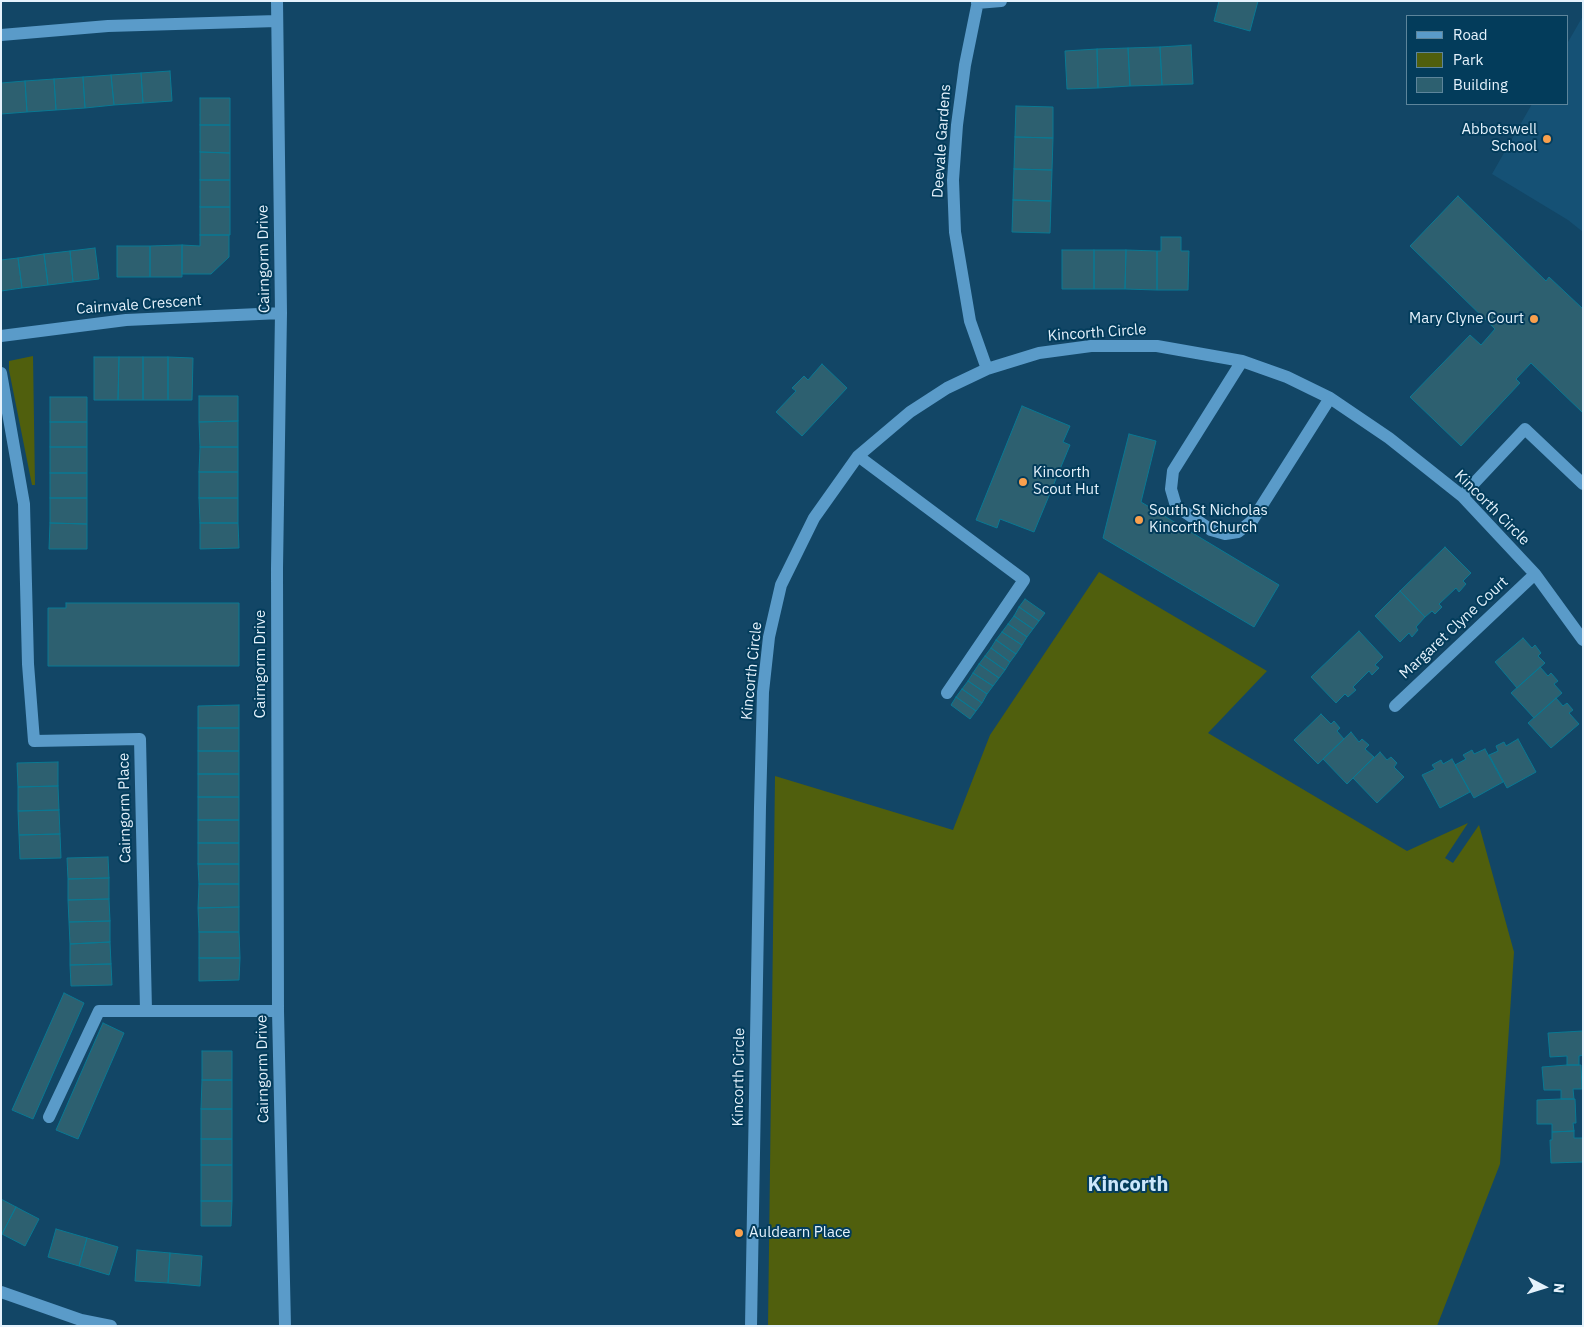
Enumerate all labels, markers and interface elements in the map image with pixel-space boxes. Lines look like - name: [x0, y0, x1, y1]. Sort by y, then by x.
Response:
- legend: [1406, 15, 1569, 105]
- text: Road: [1453, 25, 1488, 44]
- text: Park: [1453, 50, 1483, 69]
- text: Building: [1453, 75, 1508, 94]
- street label: Deevale Gardens: [929, 83, 955, 199]
- place label: Abbotswell School: [1461, 121, 1537, 156]
- marker: Abbotswell School: [1541, 133, 1553, 145]
- street label: Cairngorm Drive: [254, 205, 274, 313]
- street label: Cairnvale Crescent: [76, 292, 202, 318]
- place label: Mary Clyne Court: [1409, 310, 1524, 328]
- marker: Mary Clyne Court: [1528, 313, 1540, 325]
- street label: Kincorth Circle: [1047, 321, 1147, 345]
- place label: Kincorth Scout Hut: [1033, 464, 1099, 499]
- street label: Kincorth Circle: [1451, 467, 1533, 549]
- marker: Kincorth Scout Hut: [1017, 476, 1029, 488]
- place label: South St Nicholas Kincorth Church: [1149, 502, 1268, 537]
- marker: South St Nicholas Kincorth Church: [1133, 514, 1145, 526]
- street label: Margaret Clyne Court: [1396, 573, 1512, 683]
- street label: Cairngorm Drive: [252, 610, 270, 718]
- street label: Kincorth Circle: [738, 621, 766, 721]
- street label: Cairngorm Place: [115, 753, 135, 863]
- street label: Cairngorm Drive: [253, 1015, 273, 1123]
- street label: Kincorth Circle: [729, 1027, 749, 1127]
- district label: Kincorth: [1088, 1173, 1168, 1197]
- place label: Auldearn Place: [749, 1224, 851, 1242]
- marker: Auldearn Place: [733, 1227, 745, 1239]
- north arrow: [1519, 1262, 1569, 1312]
- text: N: [1550, 1282, 1568, 1294]

